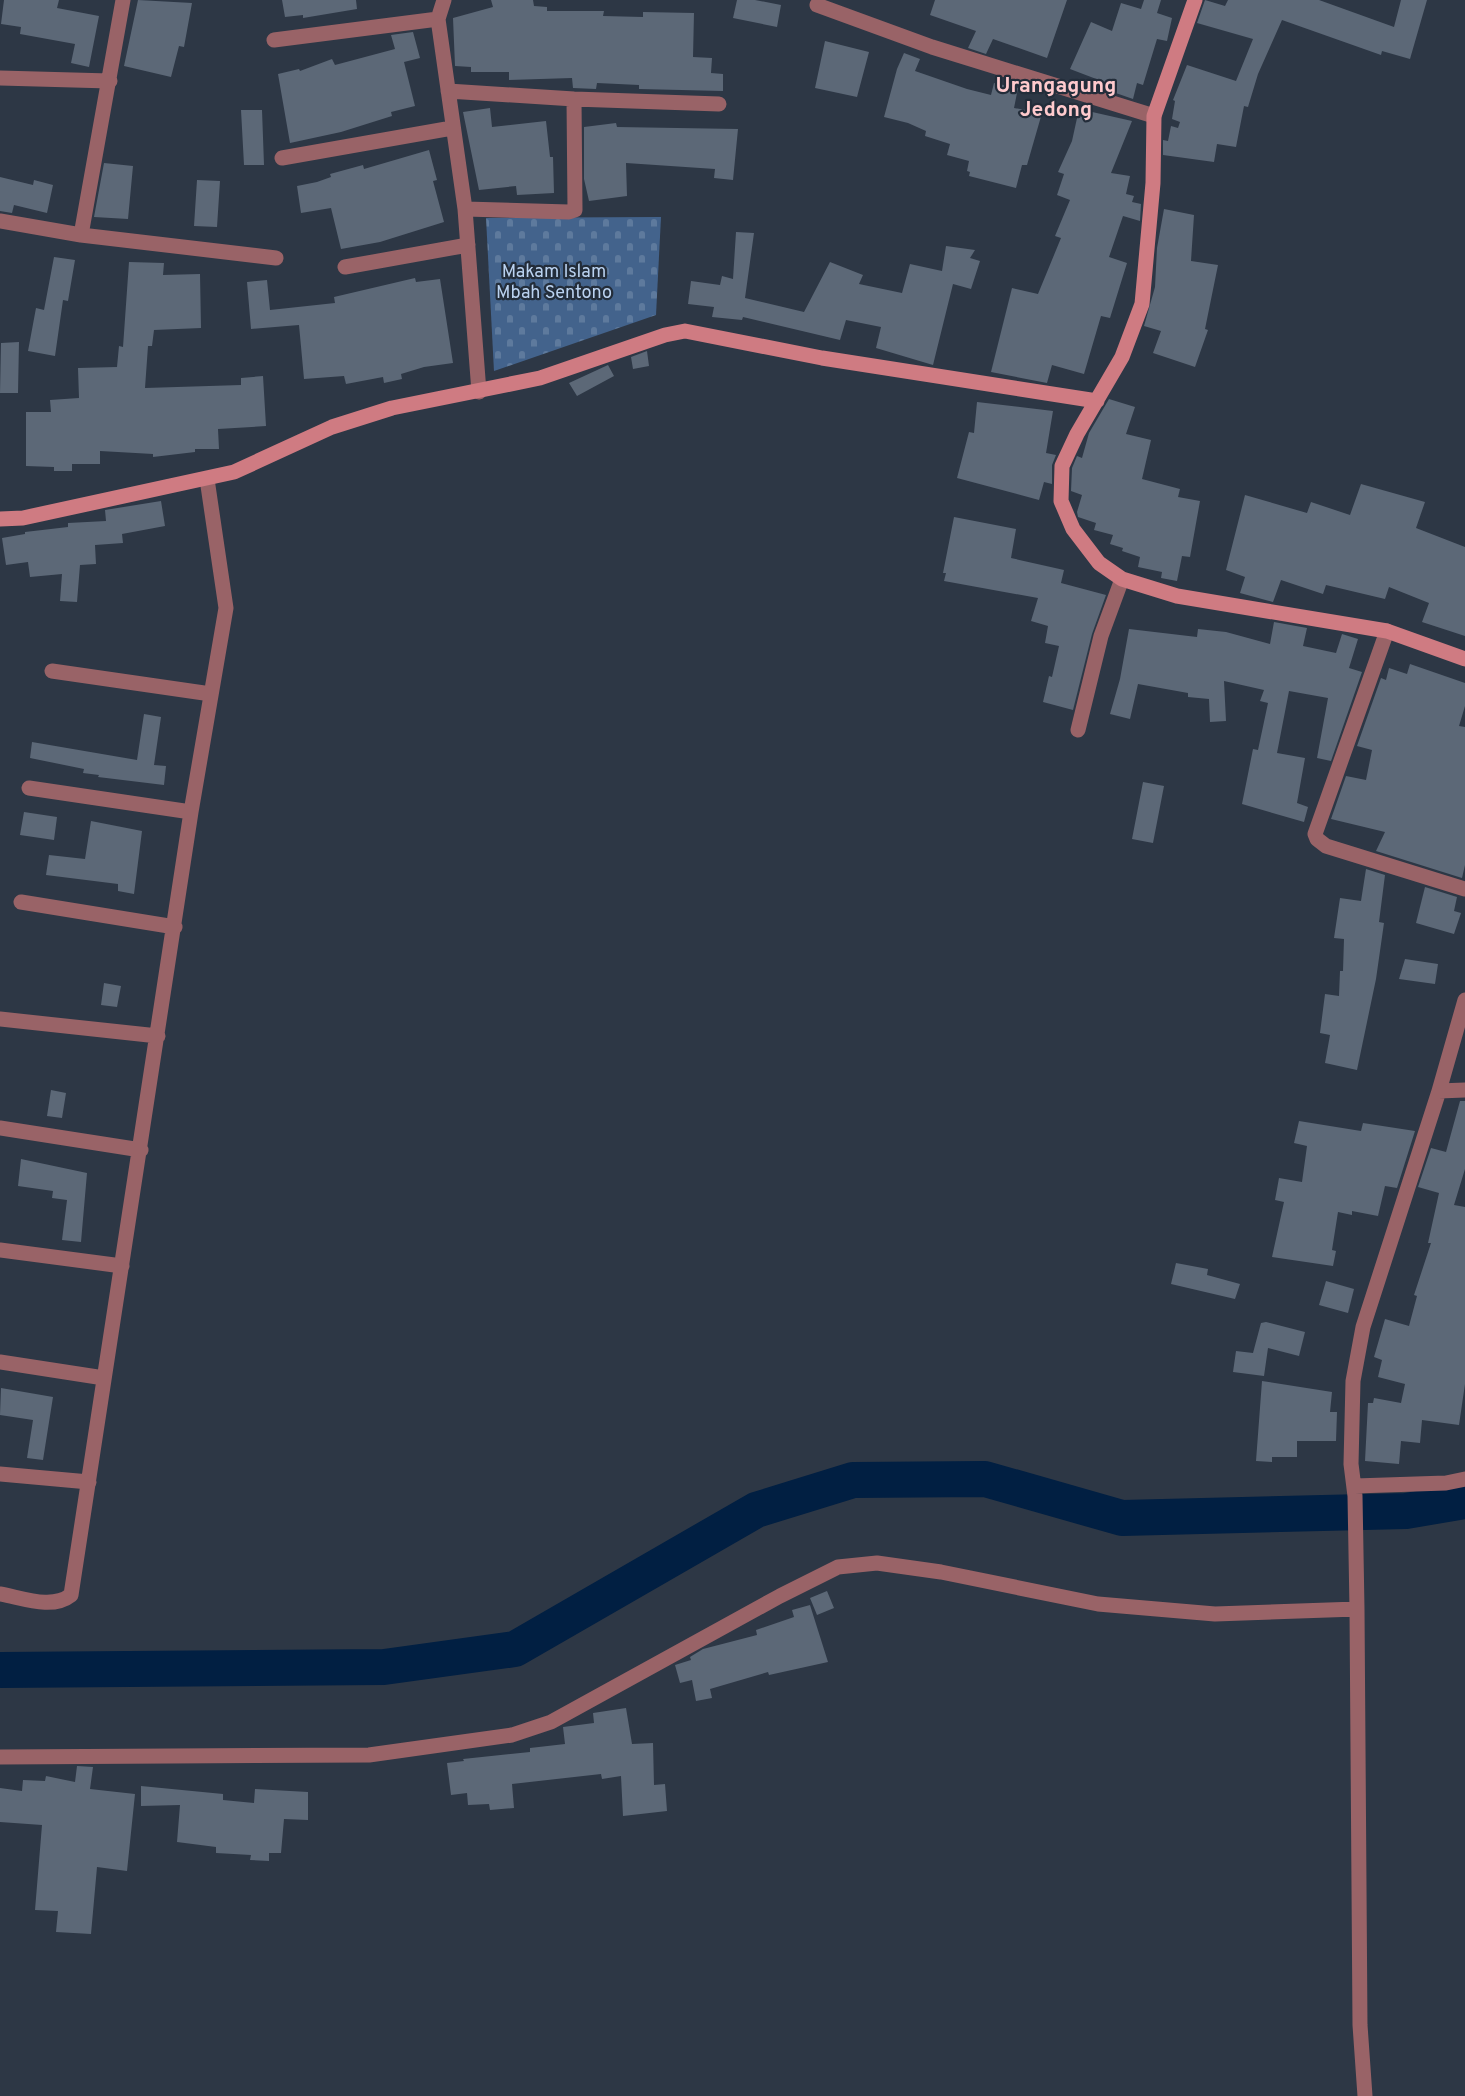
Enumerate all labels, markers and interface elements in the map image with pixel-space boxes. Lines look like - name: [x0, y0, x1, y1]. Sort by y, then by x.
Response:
- district label: Urangagung Jedong: [995, 73, 1117, 124]
- park label: Makam Islam Mbah Sentono: [496, 261, 612, 305]

